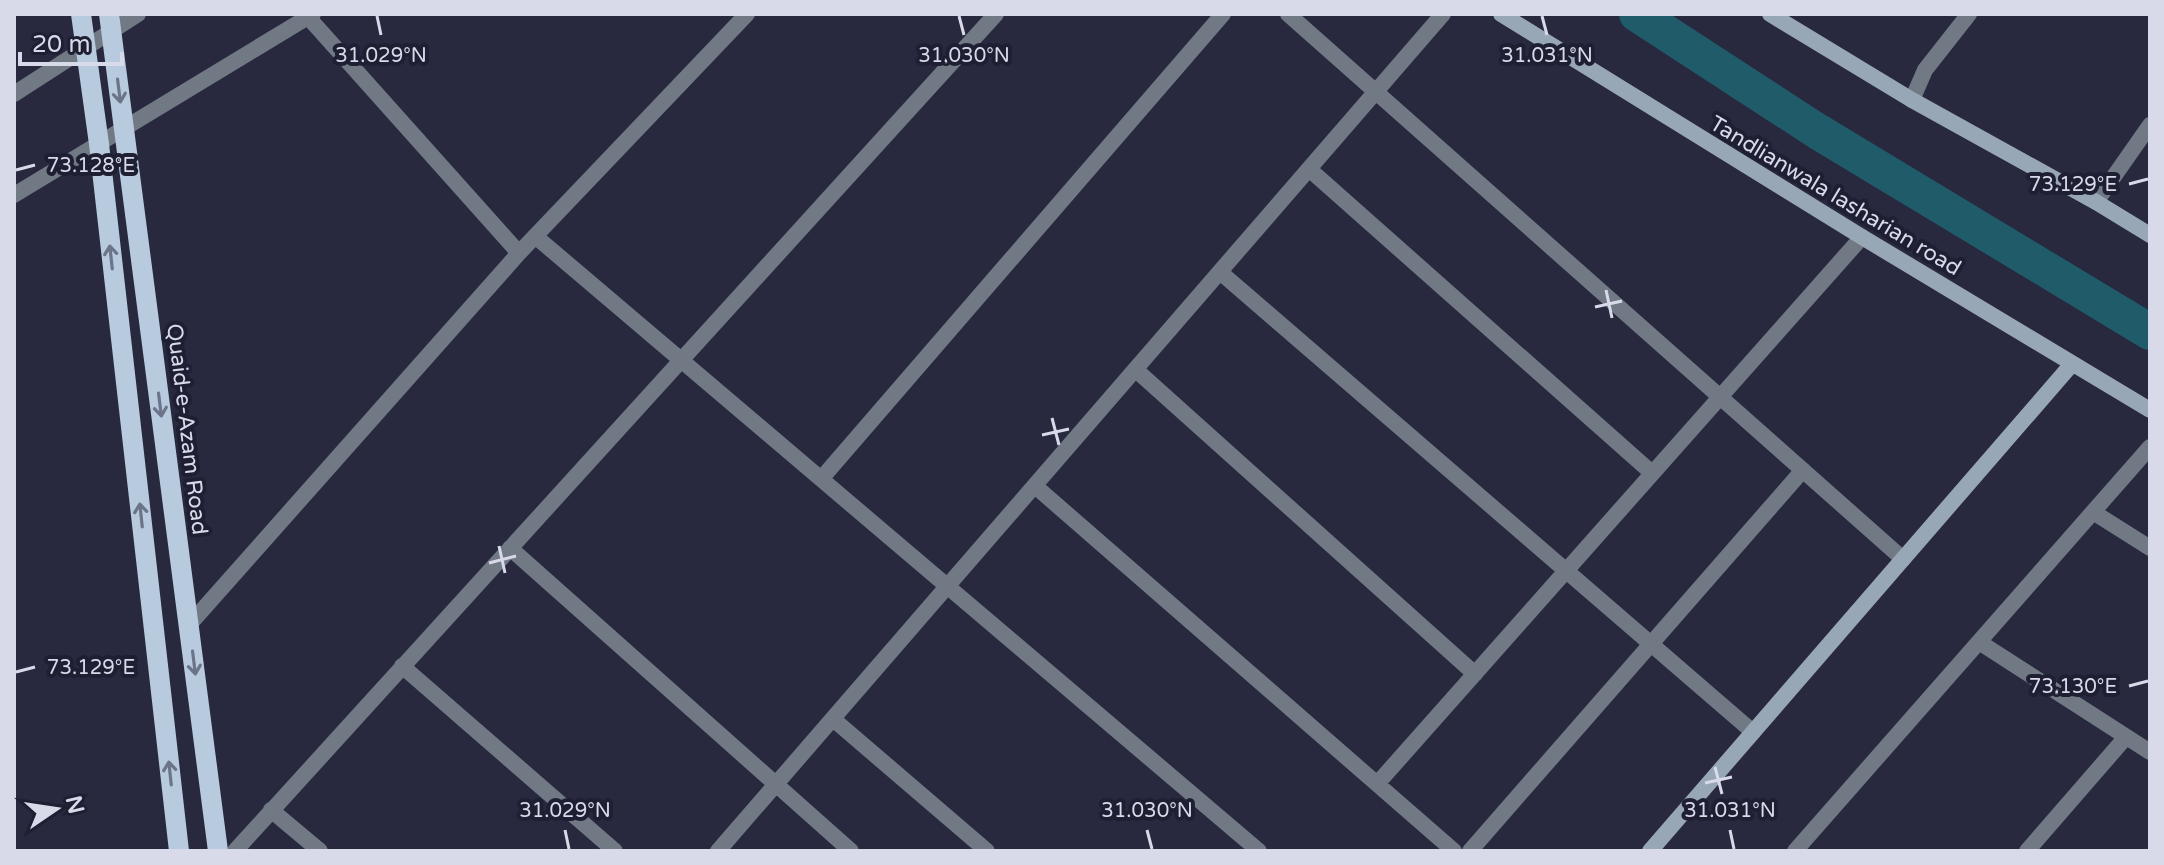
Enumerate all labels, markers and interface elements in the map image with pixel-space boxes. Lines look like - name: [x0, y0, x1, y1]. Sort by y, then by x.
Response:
- scale bar: [20, 16, 122, 66]
- text: 20 m: [32, 30, 90, 59]
- text: 31.029°N: [335, 44, 427, 68]
- text: 31.030°N: [918, 44, 1010, 68]
- text: 31.031°N: [1501, 44, 1593, 68]
- one-way arrow: [112, 77, 127, 104]
- street label: Tandlianwala lasharian road: [1705, 110, 1966, 281]
- text: 73.128°E: [47, 154, 135, 178]
- text: 73.129°E: [2029, 173, 2117, 197]
- one-way arrow: [104, 244, 119, 271]
- street label: Quaid-e-Azam Road: [161, 322, 213, 536]
- one-way arrow: [153, 392, 168, 417]
- one-way arrow: [133, 502, 148, 529]
- one-way arrow: [186, 649, 201, 675]
- text: 73.129°E: [47, 656, 135, 680]
- text: 73.130°E: [2029, 675, 2117, 699]
- one-way arrow: [162, 761, 177, 787]
- north arrow: [16, 769, 96, 849]
- text: N: [60, 793, 89, 816]
- text: 31.029°N: [519, 799, 611, 823]
- text: 31.030°N: [1101, 799, 1193, 823]
- text: 31.031°N: [1684, 799, 1776, 823]

